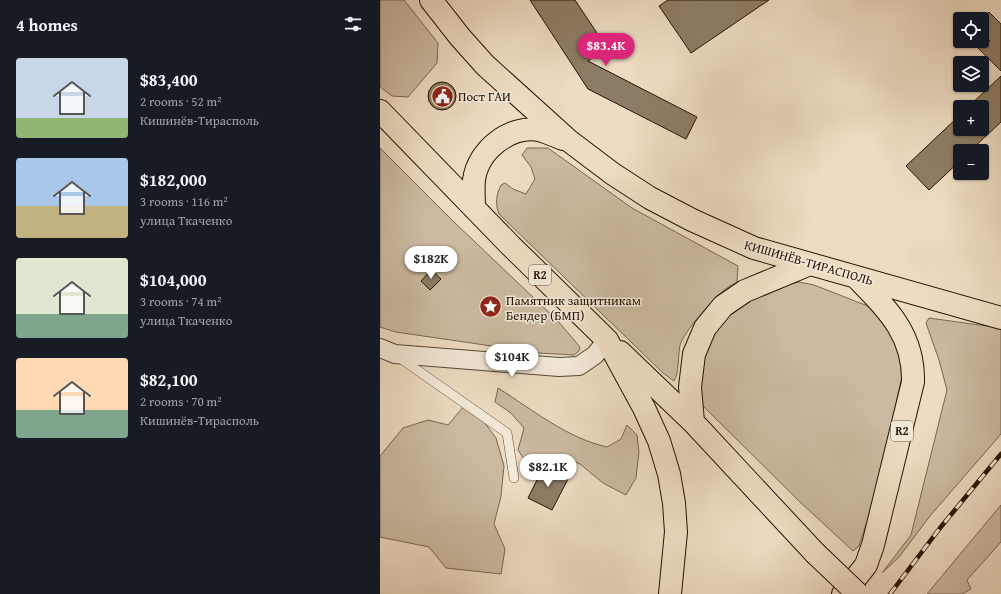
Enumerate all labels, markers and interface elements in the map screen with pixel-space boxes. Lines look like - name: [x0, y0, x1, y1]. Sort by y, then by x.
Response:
- text: 4 homes: [16, 12, 78, 37]
- map controls: [953, 12, 989, 180]
- button: locate: [953, 12, 989, 48]
- icon: filters: [342, 13, 364, 35]
- pin: $83.4K: [573, 33, 639, 67]
- text: $83.4K: [587, 36, 625, 55]
- button: layers: [953, 56, 989, 92]
- text: $83,400: [140, 67, 198, 92]
- icon: home: [48, 74, 96, 122]
- public building icon: Пост ГАИ: [429, 83, 455, 109]
- place label: Пост ГАИ: [458, 87, 511, 106]
- text: 2 rooms · 52 m²: [140, 92, 222, 111]
- button: +: [953, 100, 989, 136]
- text: Кишинёв-Тирасполь: [140, 111, 259, 130]
- button: −: [953, 144, 989, 180]
- text: $182,000: [140, 167, 206, 192]
- icon: home: [48, 174, 96, 222]
- text: 3 rooms · 116 m²: [140, 192, 228, 211]
- text: улица Ткаченко: [140, 211, 232, 230]
- street label: КИШИНЁВ-ТИРАСПОЛЬ: [742, 235, 875, 290]
- pin: $182K: [403, 246, 459, 280]
- text: $182K: [413, 249, 449, 268]
- road number: R2: [529, 265, 551, 285]
- text: $104,000: [140, 267, 206, 292]
- icon: home: [48, 274, 96, 322]
- place label: Памятник защитникам Бендер (БМП): [506, 291, 641, 325]
- text: 3 rooms · 74 m²: [140, 292, 222, 311]
- place icon: Памятник защитникам Бендер (БМП): [478, 294, 504, 320]
- text: улица Ткаченко: [140, 311, 232, 330]
- pin: $104K: [484, 344, 540, 378]
- text: $104K: [494, 347, 530, 366]
- text: $82,100: [140, 367, 198, 392]
- icon: home: [48, 374, 96, 422]
- text: 2 rooms · 70 m²: [140, 392, 222, 411]
- text: Кишинёв-Тирасполь: [140, 411, 259, 430]
- road number: R2: [891, 421, 913, 441]
- pin: $82.1K: [515, 454, 581, 488]
- text: $82.1K: [529, 457, 567, 476]

